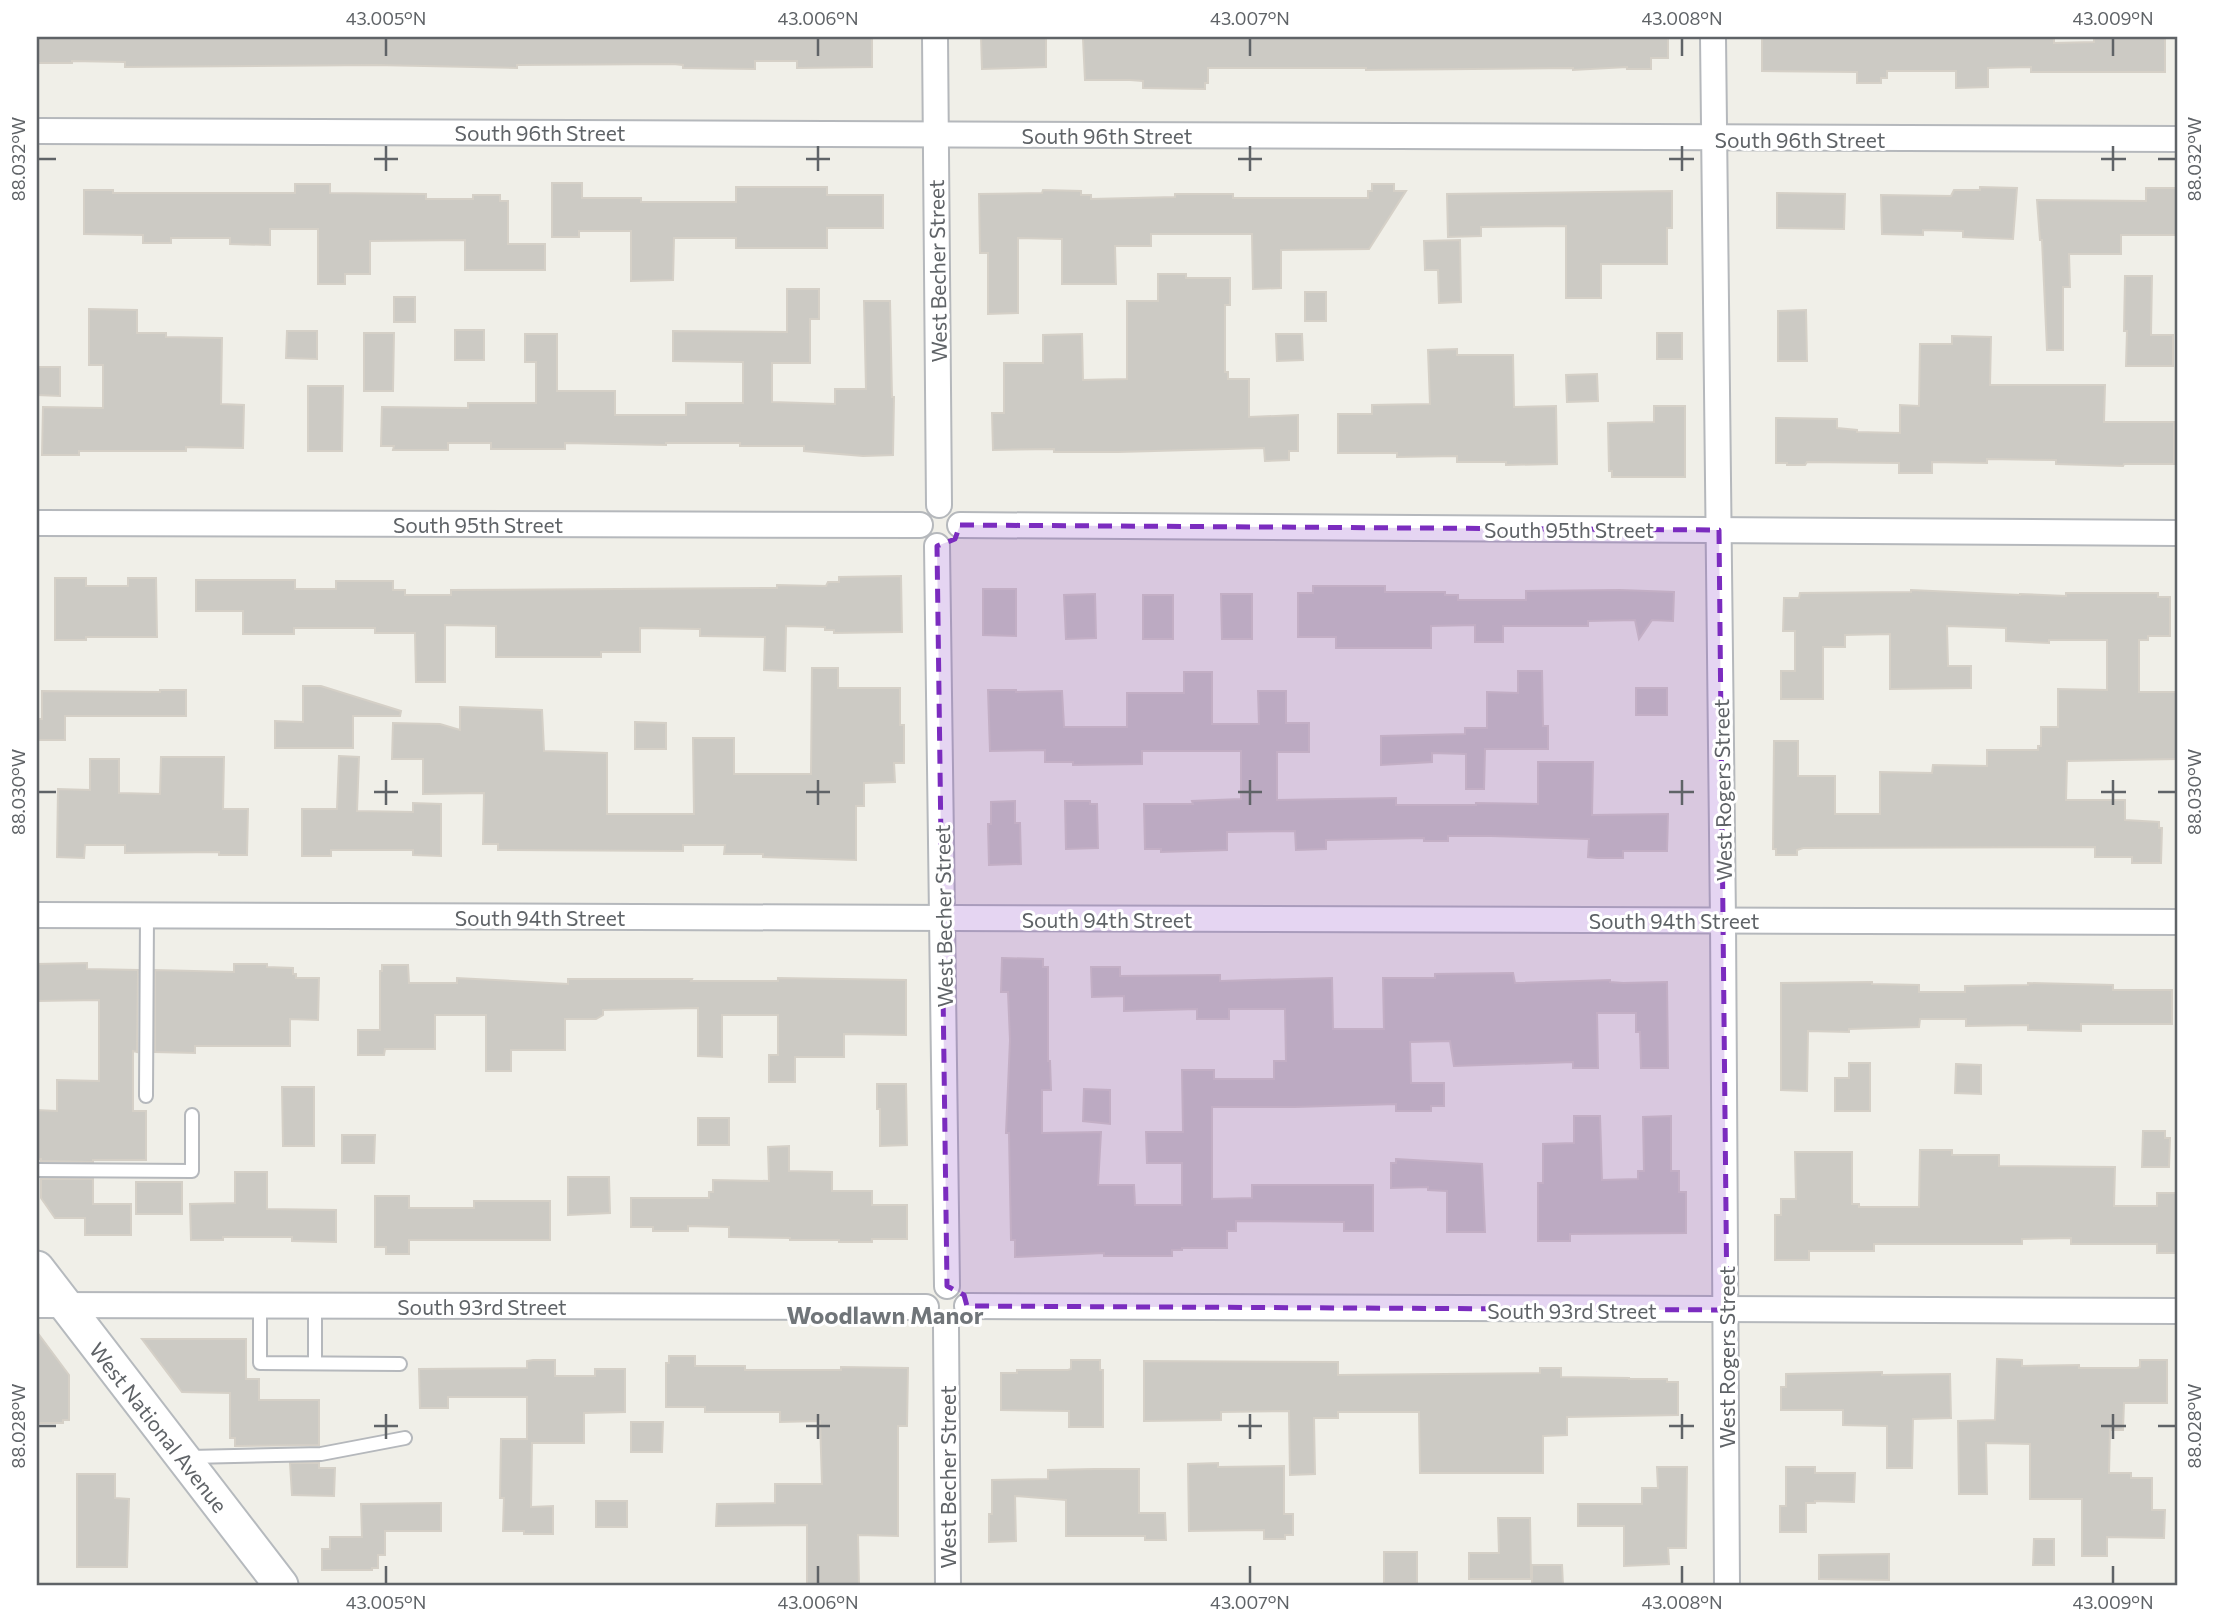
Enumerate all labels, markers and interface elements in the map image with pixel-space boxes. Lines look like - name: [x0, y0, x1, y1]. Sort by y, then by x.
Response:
- text: 43.005°N: [346, 7, 426, 29]
- text: 43.006°N: [777, 7, 859, 29]
- text: 43.007°N: [1210, 7, 1290, 29]
- text: 43.008°N: [1641, 7, 1723, 29]
- text: 43.009°N: [2072, 7, 2154, 29]
- text: 88.032°W: [7, 117, 29, 201]
- text: 88.032°W: [2183, 117, 2205, 201]
- street label: South 96th Street: [455, 120, 625, 145]
- street label: South 96th Street: [1022, 123, 1192, 148]
- street label: South 96th Street: [1715, 127, 1885, 152]
- street label: West Becher Street: [923, 179, 951, 363]
- street label: South 95th Street: [393, 512, 563, 537]
- street label: South 95th Street: [1484, 517, 1654, 542]
- street label: West Rogers Street: [1708, 699, 1736, 881]
- text: 88.030°W: [7, 749, 29, 835]
- text: 88.030°W: [2183, 749, 2205, 835]
- street label: West Becher Street: [929, 824, 957, 1008]
- street label: South 94th Street: [455, 905, 625, 930]
- street label: South 94th Street: [1022, 907, 1192, 932]
- street label: South 94th Street: [1589, 908, 1759, 933]
- street label: West Rogers Street: [1714, 1266, 1739, 1448]
- street label: South 93rd Street: [397, 1294, 567, 1319]
- street label: South 93rd Street: [1487, 1298, 1657, 1323]
- district label: Woodlawn Manor: [786, 1300, 984, 1329]
- street label: West National Avenue: [85, 1337, 233, 1517]
- text: 88.028°W: [7, 1384, 29, 1468]
- text: 88.028°W: [2183, 1384, 2205, 1468]
- street label: West Becher Street: [935, 1385, 960, 1569]
- text: 43.005°N: [346, 1591, 426, 1613]
- text: 43.006°N: [777, 1591, 859, 1613]
- text: 43.007°N: [1210, 1591, 1290, 1613]
- text: 43.008°N: [1641, 1591, 1723, 1613]
- text: 43.009°N: [2072, 1591, 2154, 1613]

